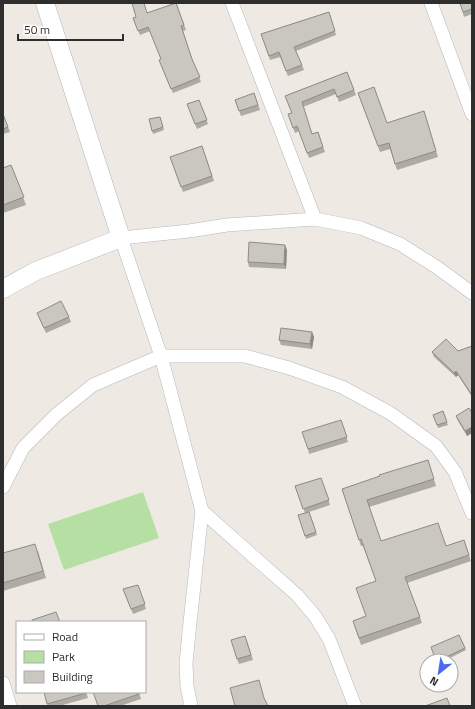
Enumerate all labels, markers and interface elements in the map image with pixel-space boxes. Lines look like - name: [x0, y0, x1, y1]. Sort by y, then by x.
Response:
- scale bar: [18, 16, 123, 42]
- text: 50 m: [24, 20, 50, 39]
- legend: [16, 621, 146, 693]
- text: Road: [52, 627, 78, 646]
- text: Park: [52, 647, 75, 666]
- north arrow: [419, 653, 459, 693]
- text: Building: [52, 667, 93, 686]
- text: N: [427, 673, 441, 690]

